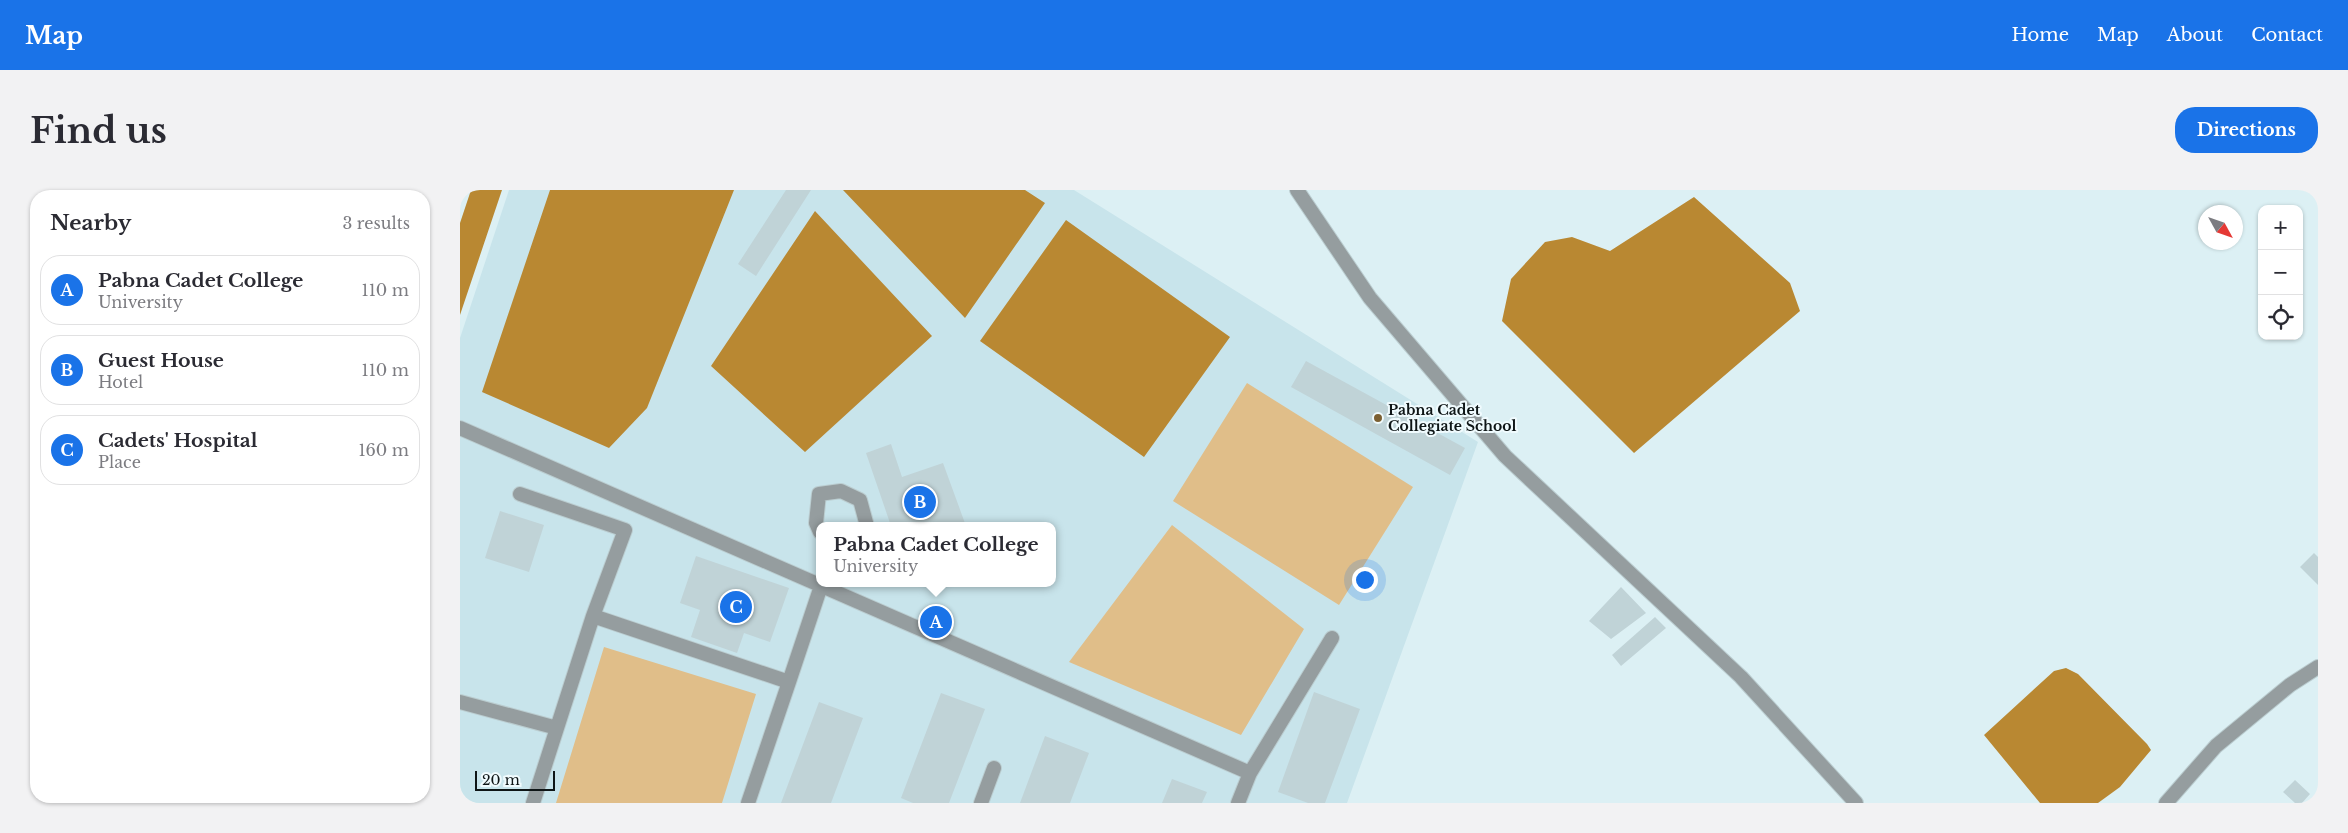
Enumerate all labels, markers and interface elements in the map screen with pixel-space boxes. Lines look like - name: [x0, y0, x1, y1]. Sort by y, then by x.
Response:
- text: Map: [25, 21, 83, 50]
- text: Home: [2011, 24, 2069, 46]
- text: Map: [2097, 24, 2139, 46]
- text: About: [2167, 24, 2223, 46]
- text: Contact: [2251, 24, 2323, 46]
- button: Directions: [2175, 107, 2318, 153]
- text: Find us: [30, 109, 167, 152]
- north arrow: [2198, 205, 2243, 250]
- map controls: [2258, 205, 2303, 340]
- button: +: [2258, 205, 2303, 250]
- text: Nearby: [50, 210, 131, 236]
- text: 3 results: [342, 213, 410, 233]
- button: −: [2258, 250, 2303, 295]
- text: Pabna Cadet College: [98, 269, 303, 292]
- text: A: [61, 280, 73, 300]
- text: 110 m: [362, 280, 409, 300]
- text: University: [98, 292, 183, 312]
- button: locate: [2258, 295, 2303, 340]
- text: Guest House: [98, 349, 224, 372]
- text: B: [61, 360, 73, 380]
- text: 110 m: [362, 360, 409, 380]
- text: Hotel: [98, 372, 143, 392]
- place label: Pabna Cadet Collegiate School: [1388, 401, 1516, 435]
- marker: Pabna Cadet Collegiate School: [1372, 412, 1384, 424]
- text: Cadets' Hospital: [98, 429, 257, 452]
- text: C: [60, 440, 74, 460]
- text: 160 m: [358, 440, 409, 460]
- text: Place: [98, 452, 141, 472]
- pin: B: [904, 483, 936, 521]
- popup: [816, 522, 1056, 587]
- text: Pabna Cadet College: [833, 533, 1039, 556]
- text: University: [833, 556, 918, 576]
- your location: [1352, 567, 1378, 593]
- pin: C: [720, 588, 752, 626]
- pin: A: [920, 603, 952, 641]
- scale bar: [475, 768, 555, 791]
- text: 20 m: [482, 771, 520, 789]

